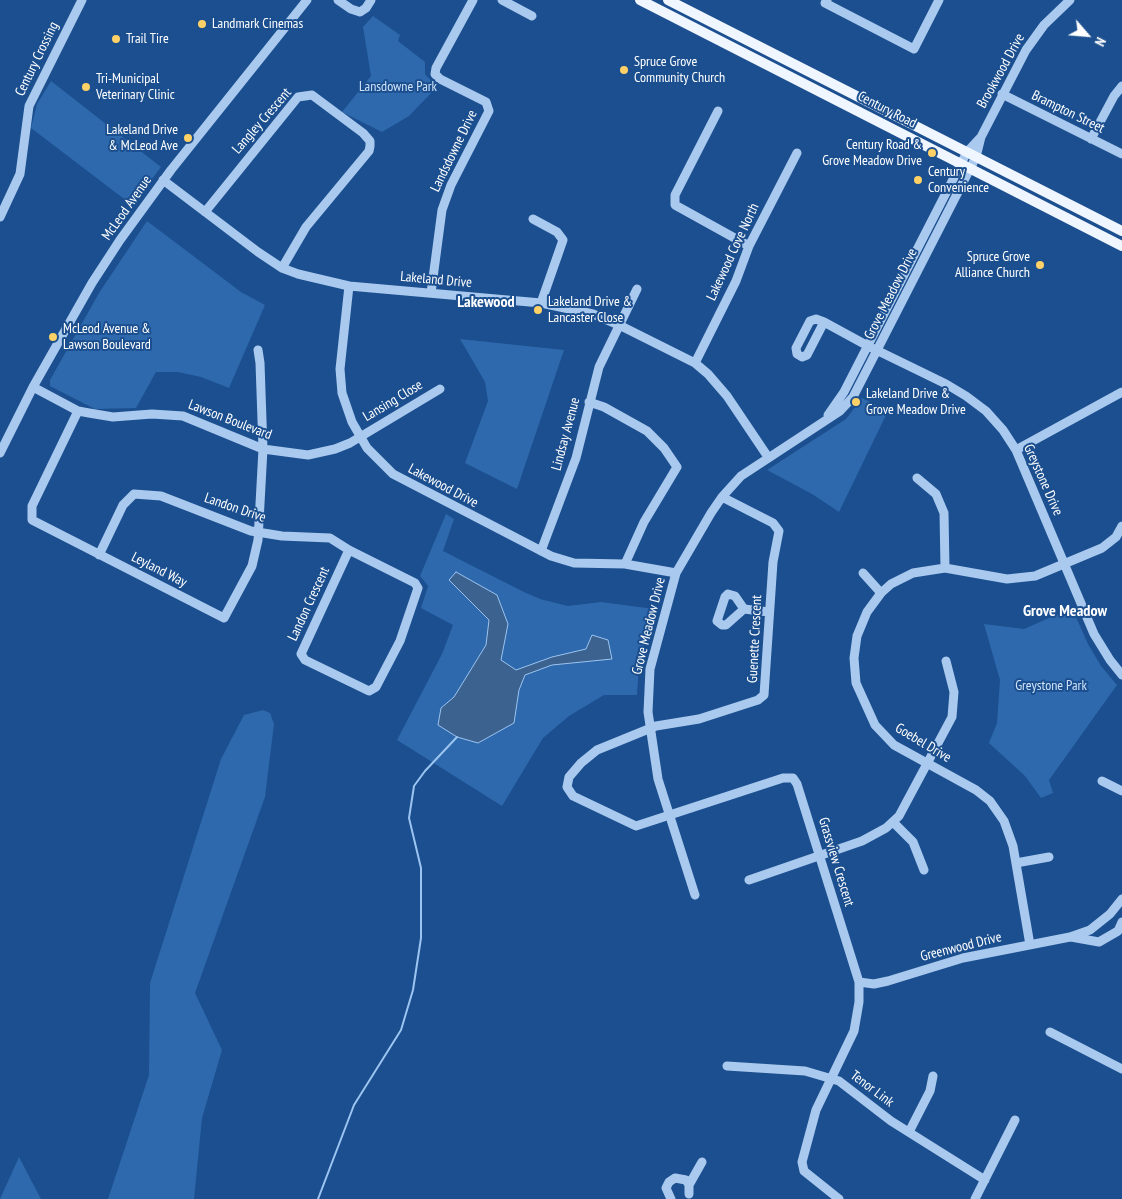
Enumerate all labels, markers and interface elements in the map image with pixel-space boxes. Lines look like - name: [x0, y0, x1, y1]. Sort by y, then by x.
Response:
- north arrow: [1062, 10, 1112, 60]
- place label: Landmark Cinemas: [212, 16, 303, 32]
- marker: Landmark Cinemas: [196, 18, 208, 30]
- street label: Century Crossing: [12, 19, 62, 99]
- place label: Trail Tire: [126, 31, 169, 47]
- street label: Brookwood Drive: [974, 31, 1028, 111]
- marker: Trail Tire: [110, 33, 122, 45]
- text: N: [1091, 34, 1110, 49]
- place label: Spruce Grove Community Church: [634, 54, 725, 86]
- marker: Spruce Grove Community Church: [618, 64, 630, 76]
- place label: Tri-Municipal Veterinary Clinic: [96, 71, 175, 104]
- park label: Lansdowne Park: [359, 79, 437, 95]
- marker: Tri-Municipal Veterinary Clinic: [80, 81, 92, 93]
- street label: Langley Crescent: [229, 85, 295, 157]
- street label: Brampton Street: [1029, 87, 1107, 137]
- street label: Century Road: [855, 88, 919, 132]
- street label: Landsdowne Drive: [427, 107, 481, 195]
- place label: Lakeland Drive & McLeod Ave: [106, 122, 178, 154]
- marker: Lakeland Drive & McLeod Ave: [182, 132, 194, 144]
- place label: Century Road & Grove Meadow Drive: [822, 137, 922, 170]
- marker: Century Road & Grove Meadow Drive: [926, 147, 938, 159]
- place label: Century Convenience: [928, 164, 989, 196]
- street label: McLeod Avenue: [99, 172, 155, 244]
- marker: Century Convenience: [912, 174, 924, 186]
- street label: Lakewood Cove North: [703, 201, 763, 303]
- street label: Grove Meadow Drive: [861, 246, 921, 342]
- place label: Spruce Grove Alliance Church: [955, 249, 1030, 282]
- marker: Spruce Grove Alliance Church: [1034, 259, 1046, 271]
- street label: Lakeland Drive: [400, 269, 472, 291]
- district label: Lakewood: [457, 292, 515, 312]
- place label: Lakeland Drive & Lancaster Close: [548, 294, 632, 326]
- marker: Lakeland Drive & Lancaster Close: [532, 304, 544, 316]
- place label: McLeod Avenue & Lawson Boulevard: [63, 321, 151, 354]
- marker: McLeod Avenue & Lawson Boulevard: [47, 331, 59, 343]
- street label: Lansing Close: [360, 377, 426, 425]
- place label: Lakeland Drive & Grove Meadow Drive: [866, 386, 966, 418]
- street label: Lawson Boulevard: [186, 396, 274, 444]
- street label: Lindsay Avenue: [548, 396, 584, 472]
- marker: Lakeland Drive & Grove Meadow Drive: [850, 396, 862, 408]
- street label: Greystone Drive: [1020, 442, 1066, 518]
- street label: Lakewood Drive: [405, 461, 481, 511]
- street label: Landon Drive: [202, 490, 268, 526]
- street label: Leyland Way: [129, 549, 189, 591]
- street label: Landon Crescent: [285, 564, 333, 644]
- street label: Grove Meadow Drive: [629, 576, 669, 676]
- street label: Guenette Crescent: [744, 595, 766, 683]
- district label: Grove Meadow: [1023, 601, 1107, 621]
- park label: Greystone Park: [1015, 678, 1087, 694]
- street label: Goebel Drive: [892, 720, 954, 766]
- street label: Grassview Crescent: [814, 815, 858, 909]
- street label: Greenwood Drive: [919, 929, 1003, 965]
- street label: Tenor Link: [847, 1067, 897, 1111]

